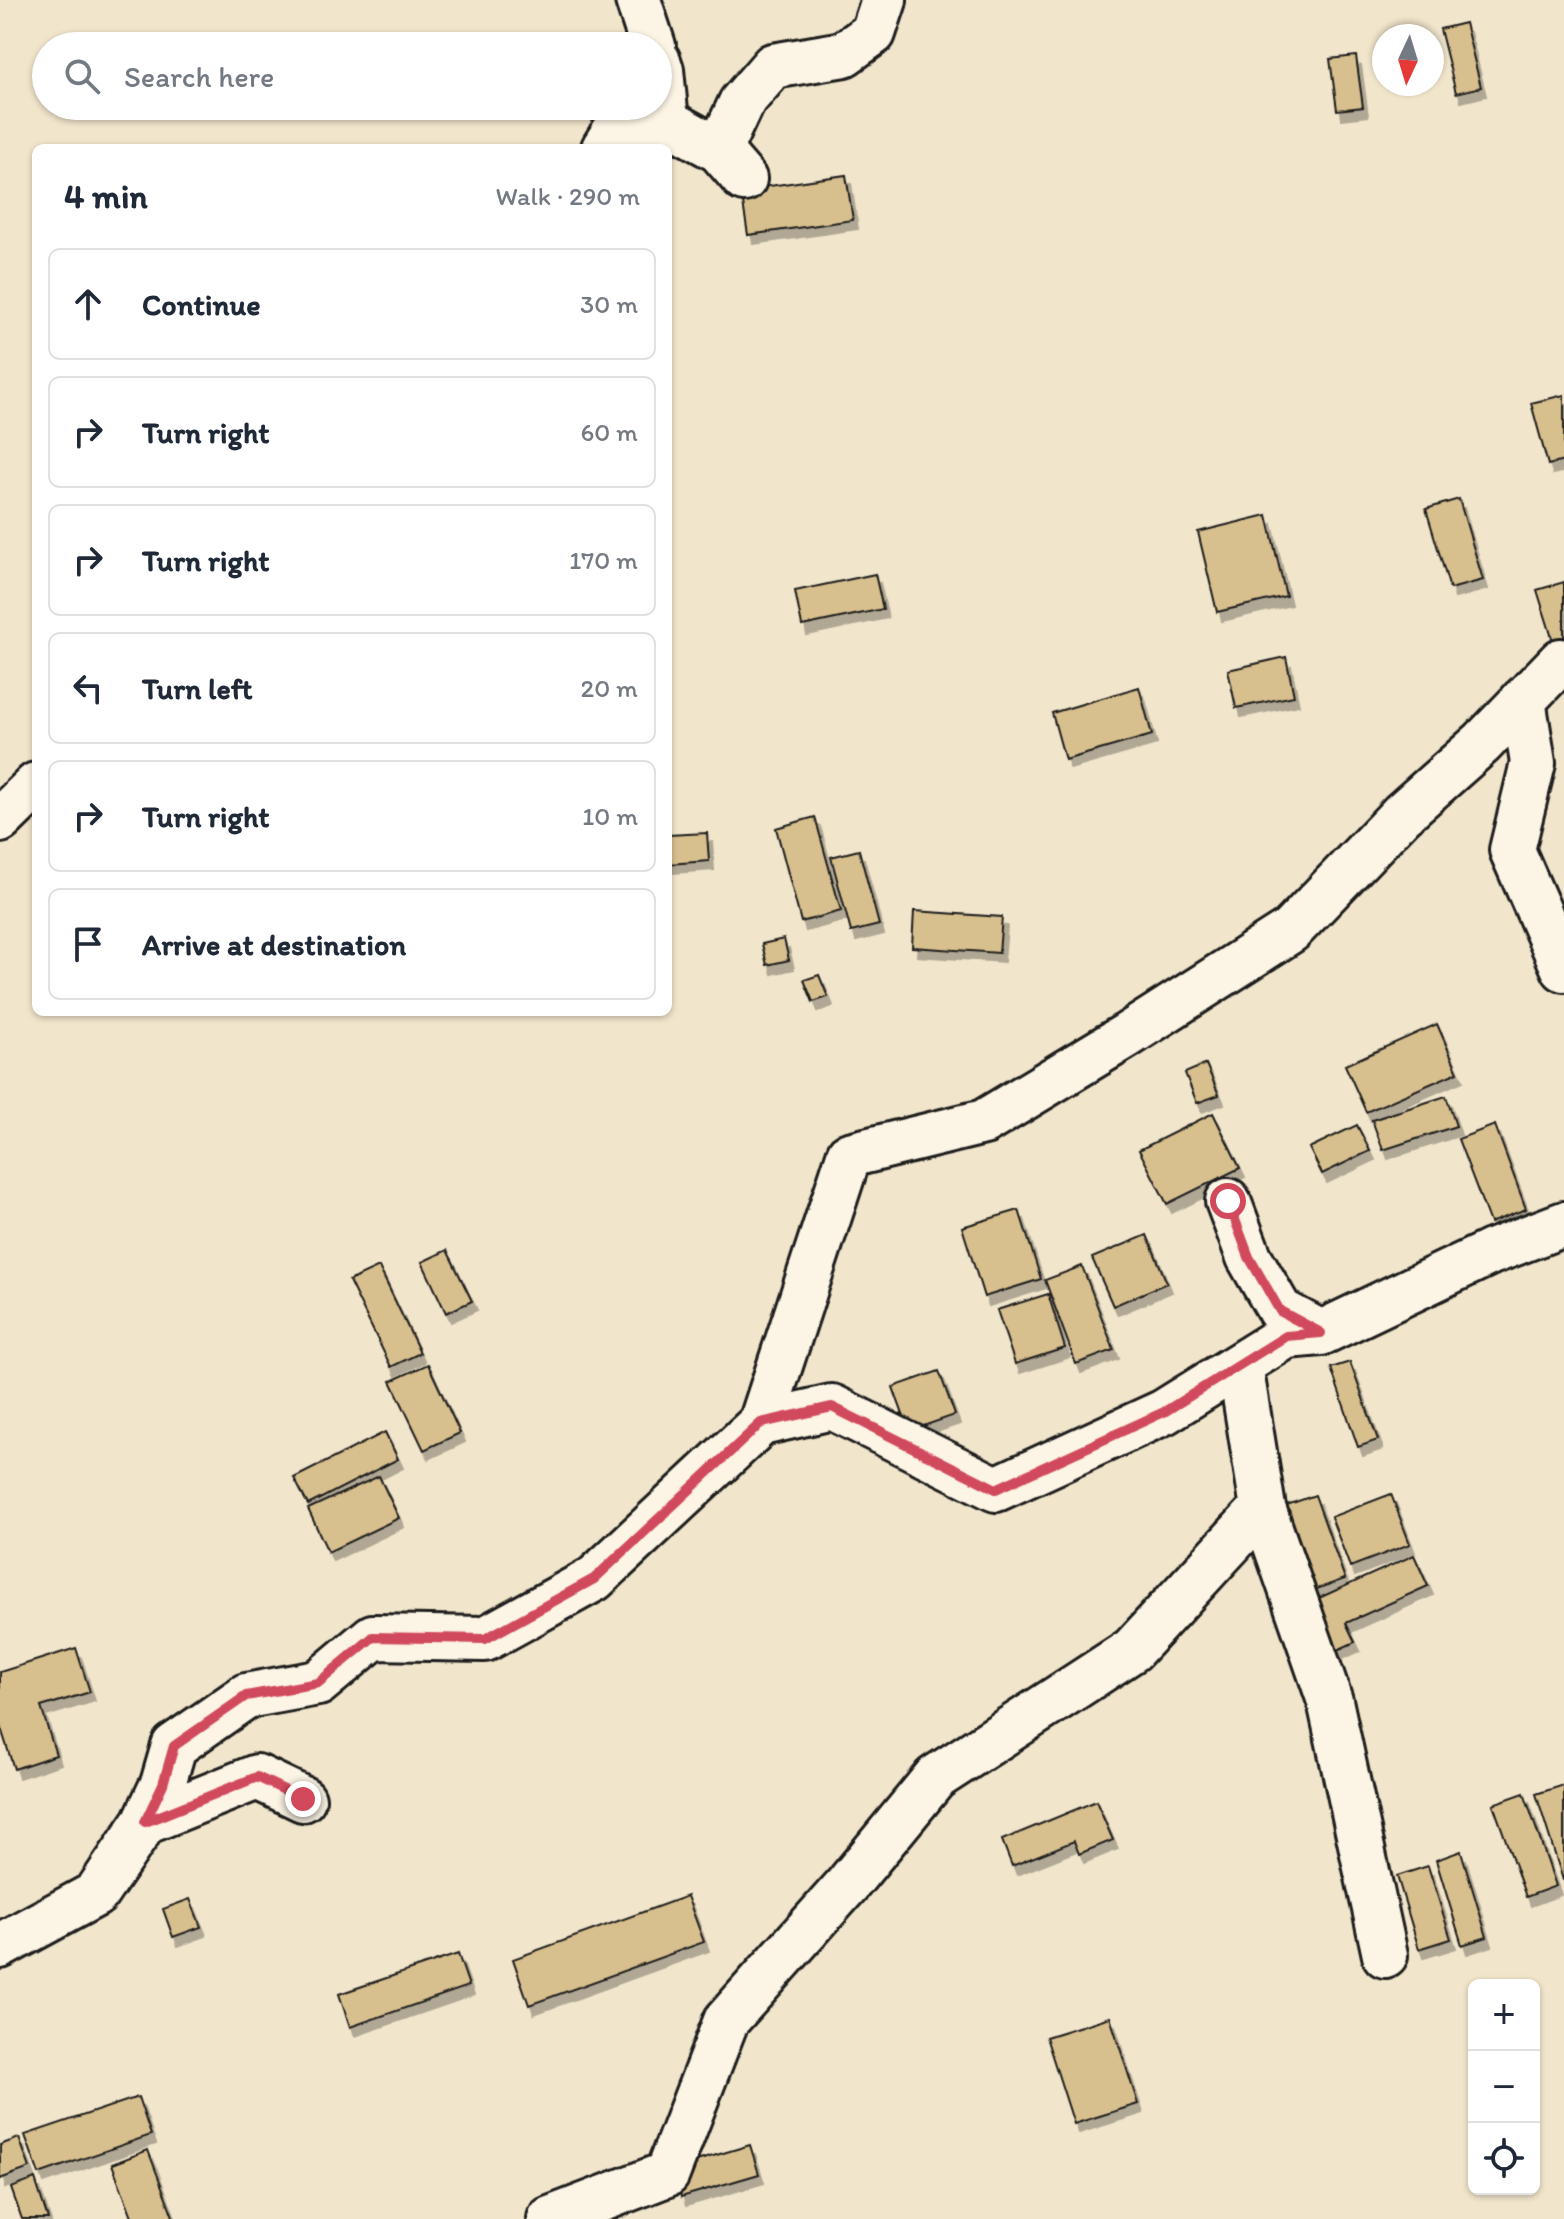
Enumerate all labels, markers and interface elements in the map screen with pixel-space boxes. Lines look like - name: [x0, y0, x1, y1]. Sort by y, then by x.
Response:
- north arrow: [1372, 24, 1444, 96]
- search box: [32, 32, 672, 120]
- icon: search: [60, 54, 104, 98]
- text: Search here: [124, 58, 274, 95]
- text: 4 min: [64, 176, 148, 217]
- text: Walk · 290 m: [496, 180, 640, 212]
- icon: ahead: [66, 282, 110, 326]
- text: Continue: [142, 286, 261, 323]
- text: 30 m: [580, 288, 638, 320]
- icon: right: [66, 410, 110, 454]
- text: Turn right: [142, 414, 270, 451]
- text: 60 m: [581, 416, 638, 448]
- icon: right: [66, 538, 110, 582]
- text: Turn right: [142, 542, 270, 579]
- text: 170 m: [569, 544, 638, 576]
- icon: left: [66, 666, 110, 710]
- text: Turn left: [142, 670, 253, 707]
- text: 20 m: [581, 672, 638, 704]
- icon: right: [66, 794, 110, 838]
- text: Turn right: [142, 798, 270, 835]
- text: 10 m: [582, 800, 638, 832]
- icon: arrive: [66, 922, 110, 966]
- text: Arrive at destination: [142, 926, 406, 963]
- route start: [1210, 1183, 1246, 1219]
- route end: [285, 1781, 321, 1817]
- map controls: [1468, 1979, 1540, 2195]
- button: +: [1468, 1979, 1540, 2051]
- button: −: [1468, 2051, 1540, 2123]
- button: locate: [1468, 2123, 1540, 2195]

